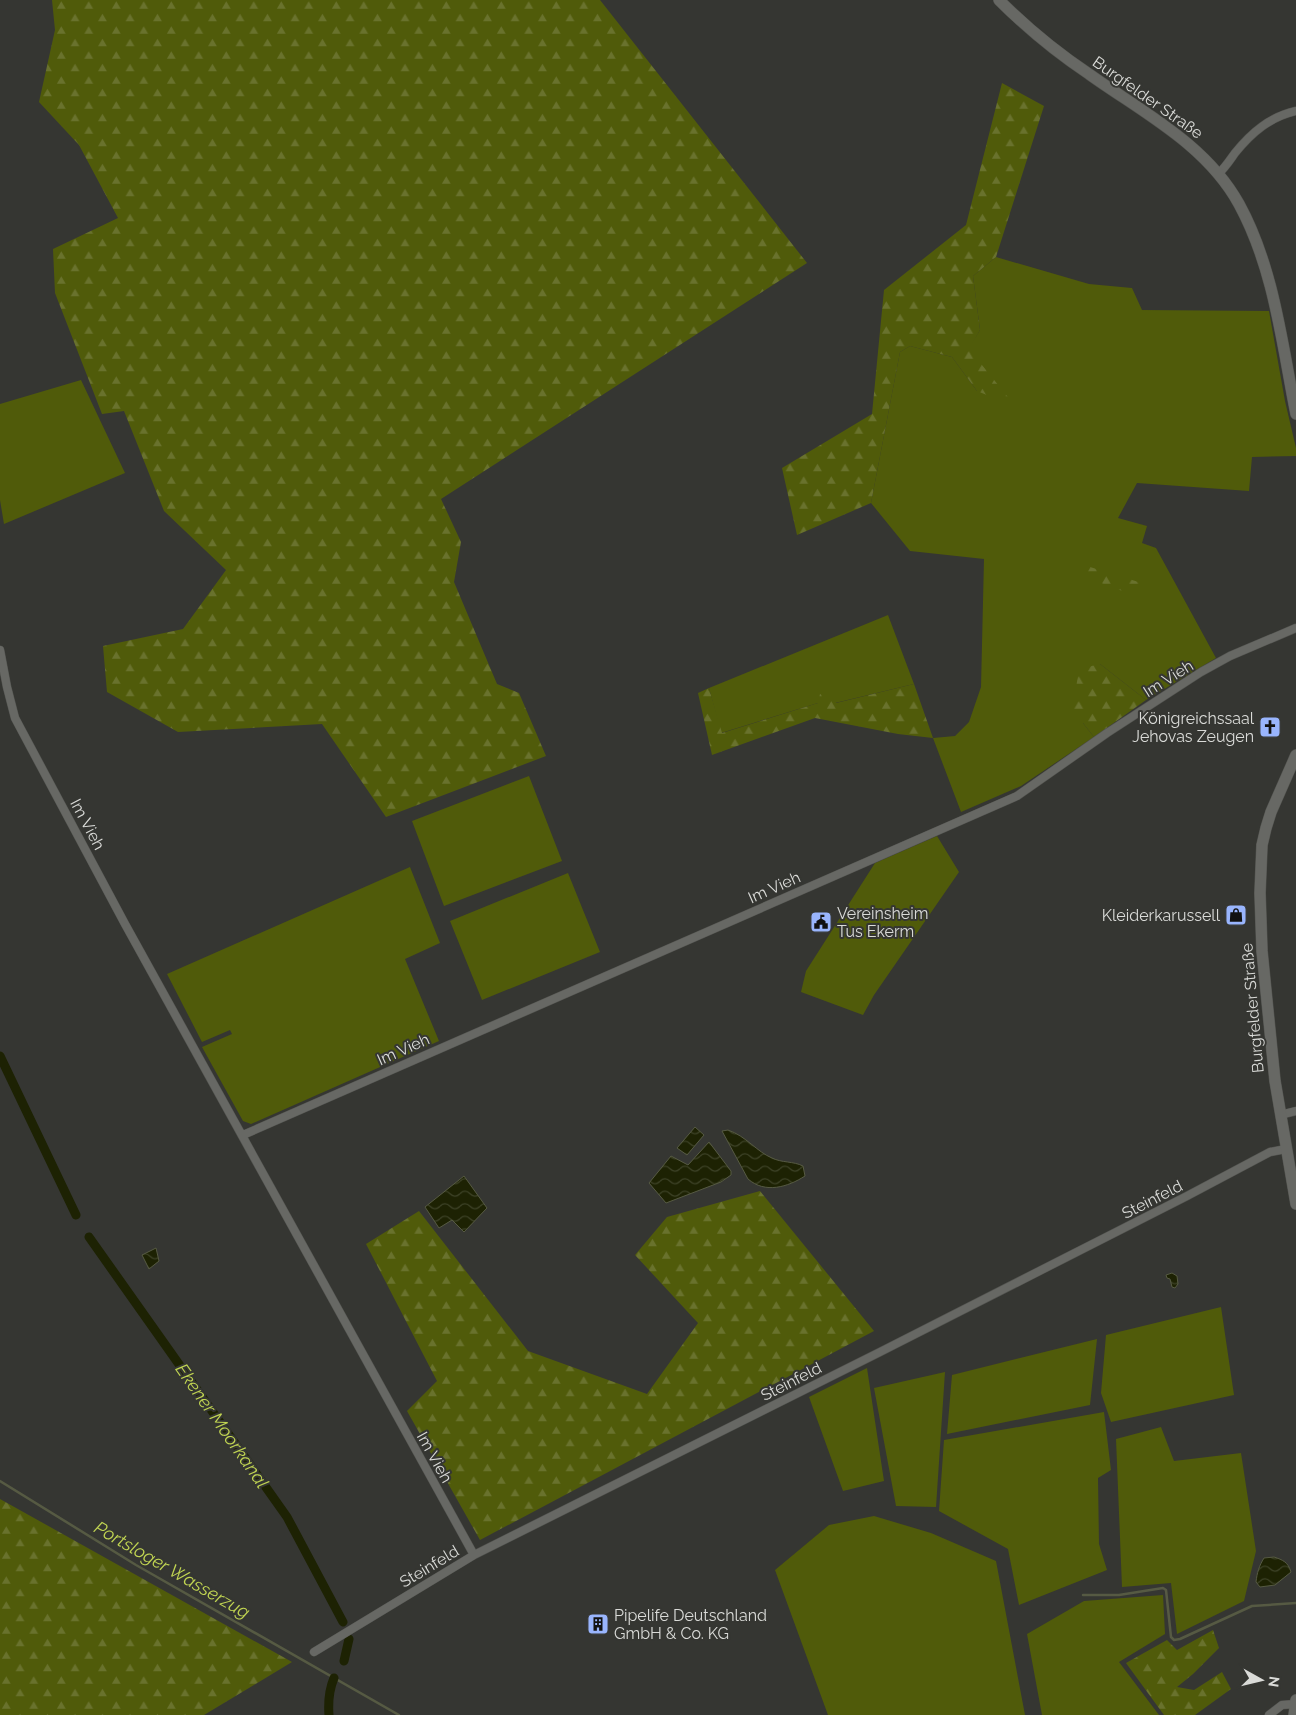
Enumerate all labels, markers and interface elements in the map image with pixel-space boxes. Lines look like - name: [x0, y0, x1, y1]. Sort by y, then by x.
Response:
- street label: Burgfelder Straße: [1089, 52, 1207, 143]
- street label: Im Vieh: [1140, 656, 1197, 701]
- place label: Königreichssaal Jehovas Zeugen: [1132, 709, 1255, 746]
- church icon: Königreichssaal Jehovas Zeugen: [1258, 715, 1282, 739]
- street label: Im Vieh: [66, 795, 109, 853]
- street label: Im Vieh: [745, 868, 803, 907]
- shop icon: Kleiderkarussell: [1224, 903, 1248, 927]
- place label: Vereinsheim Tus Ekerm: [837, 904, 928, 941]
- place label: Kleiderkarussell: [1102, 906, 1221, 925]
- public building icon: Vereinsheim Tus Ekerm: [809, 910, 833, 934]
- street label: Burgfelder Straße: [1237, 942, 1268, 1074]
- street label: Im Vieh: [374, 1030, 432, 1069]
- street label: Steinfeld: [1119, 1176, 1186, 1223]
- street label: Steinfeld: [758, 1358, 825, 1405]
- water label: Ekener Moorkanal: [172, 1359, 273, 1492]
- street label: Im Vieh: [413, 1428, 456, 1486]
- water label: Portsloger Wasserzug: [91, 1516, 254, 1623]
- street label: Steinfeld: [396, 1541, 462, 1591]
- place label: Pipelife Deutschland GmbH & Co. KG: [614, 1606, 767, 1643]
- building icon: Pipelife Deutschland GmbH & Co. KG: [586, 1612, 610, 1636]
- north arrow: [1236, 1655, 1286, 1705]
- text: N: [1265, 1675, 1283, 1688]

